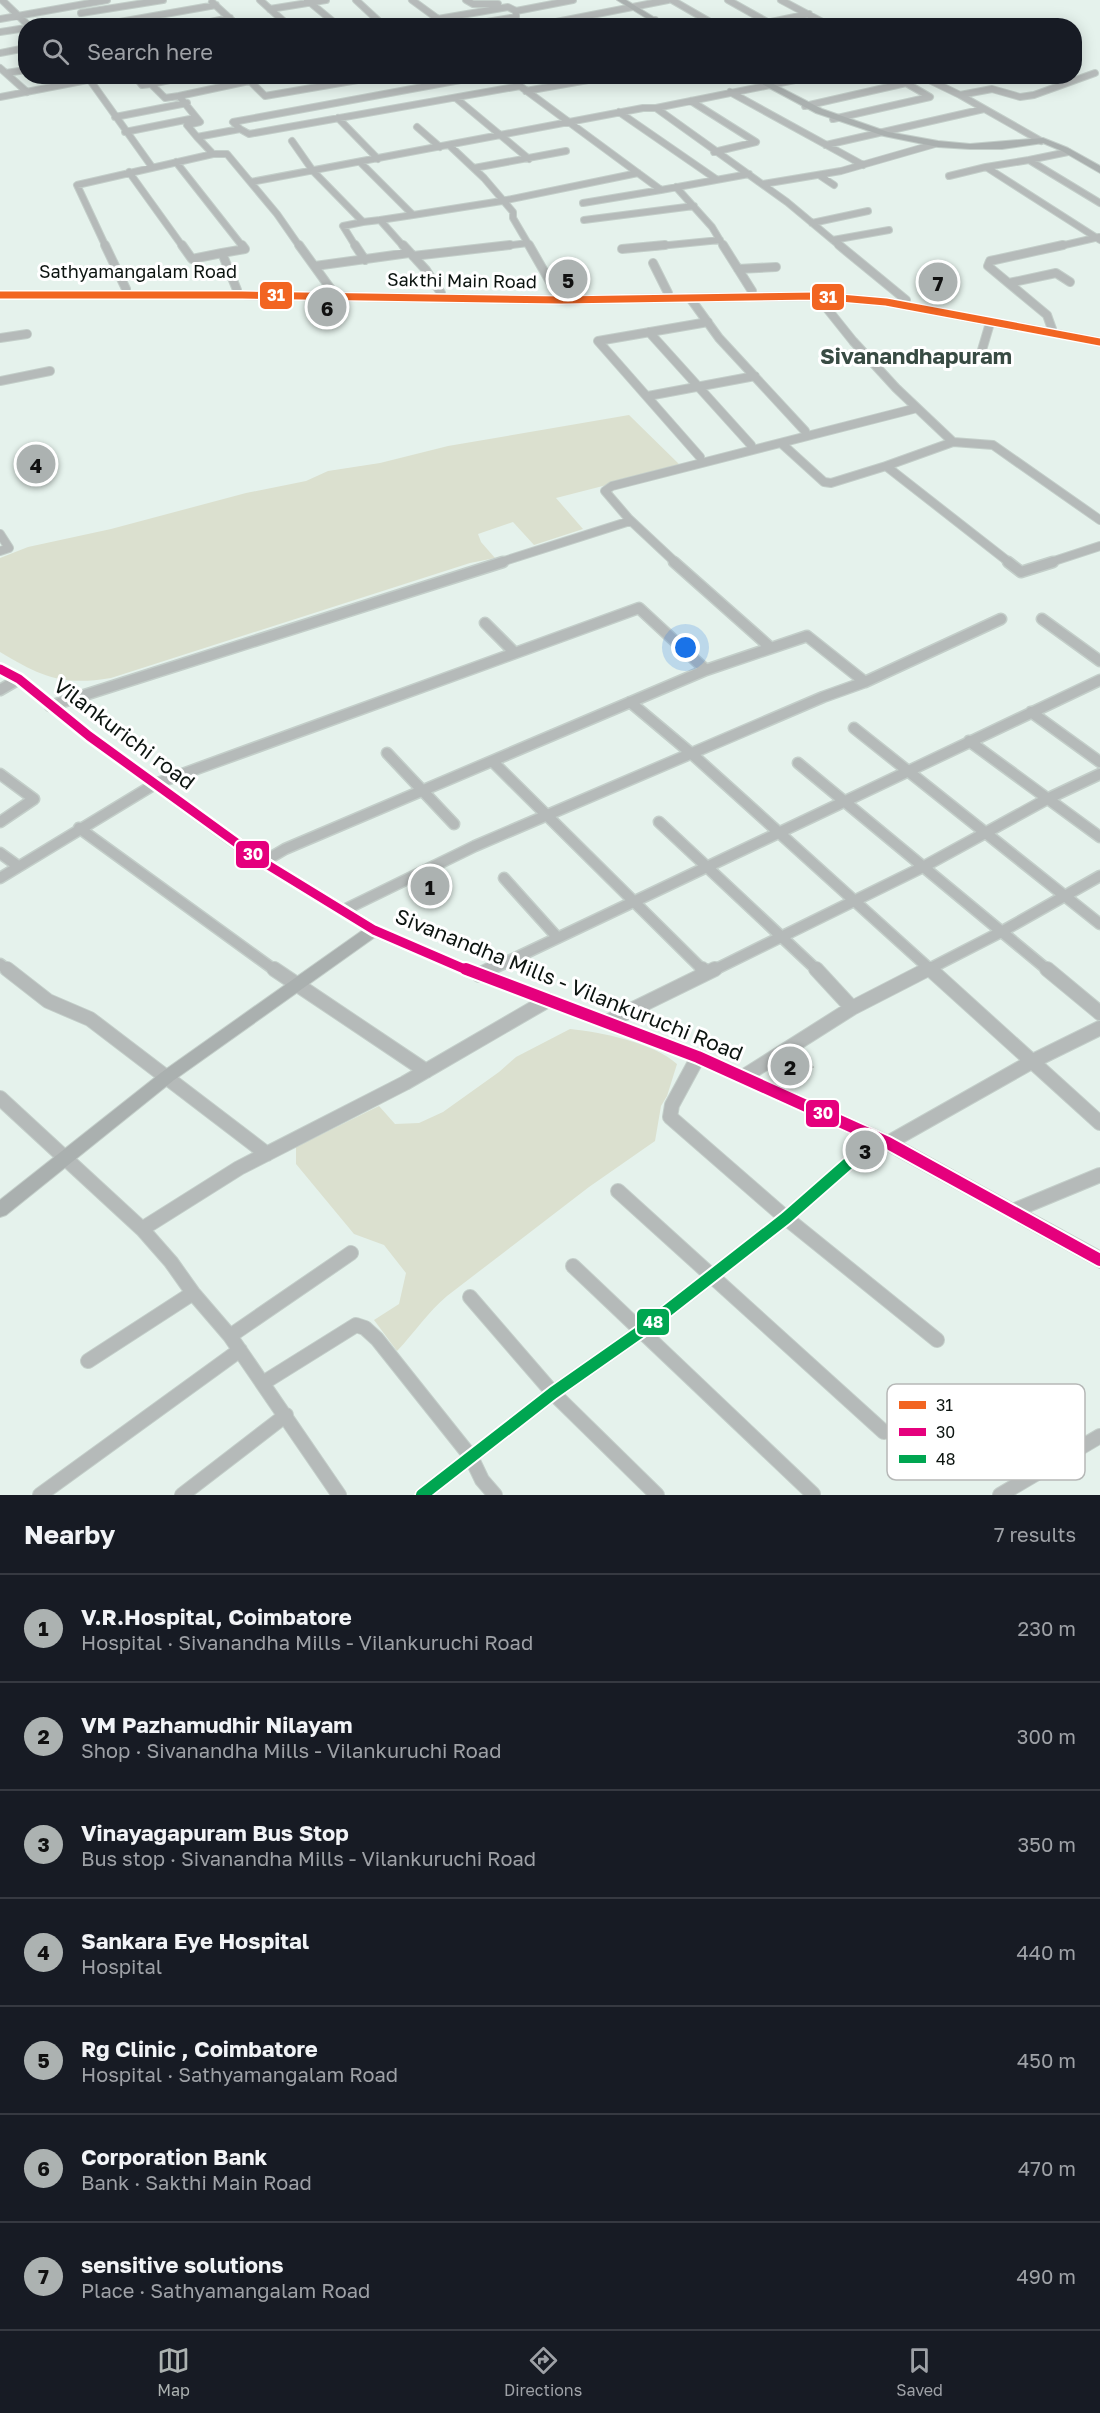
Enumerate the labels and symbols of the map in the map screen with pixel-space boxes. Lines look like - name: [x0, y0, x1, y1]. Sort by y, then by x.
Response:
- pin: 5: [548, 256, 588, 302]
- street label: Sathyamangalam Road: [39, 260, 237, 282]
- pin: 7: [918, 260, 958, 304]
- street label: Sakthi Main Road: [387, 268, 537, 292]
- line badge: 31: [259, 281, 293, 310]
- line badge: 31: [811, 283, 845, 311]
- pin: 6: [308, 284, 346, 330]
- text: 31: [267, 285, 285, 305]
- text: 31: [819, 287, 837, 307]
- district label: Sivanandhapuram: [820, 342, 1012, 369]
- pin: 4: [16, 442, 56, 486]
- your location: [671, 633, 700, 662]
- street label: Vilankurichi road: [49, 672, 200, 795]
- line badge: 30: [235, 840, 270, 869]
- text: 30: [243, 844, 263, 864]
- pin: 1: [410, 864, 450, 908]
- street label: Sivanandha Mills - Vilankuruchi Road: [392, 902, 747, 1066]
- pin: 2: [770, 1044, 810, 1088]
- line badge: 30: [805, 1099, 840, 1128]
- text: 30: [813, 1103, 833, 1123]
- pin: 3: [846, 1128, 884, 1172]
- line badge: 48: [636, 1308, 670, 1336]
- text: 48: [643, 1312, 663, 1332]
- legend: [887, 1384, 1085, 1480]
- text: 31: [936, 1395, 953, 1415]
- text: 30: [936, 1422, 955, 1442]
- text: 48: [936, 1449, 956, 1469]

